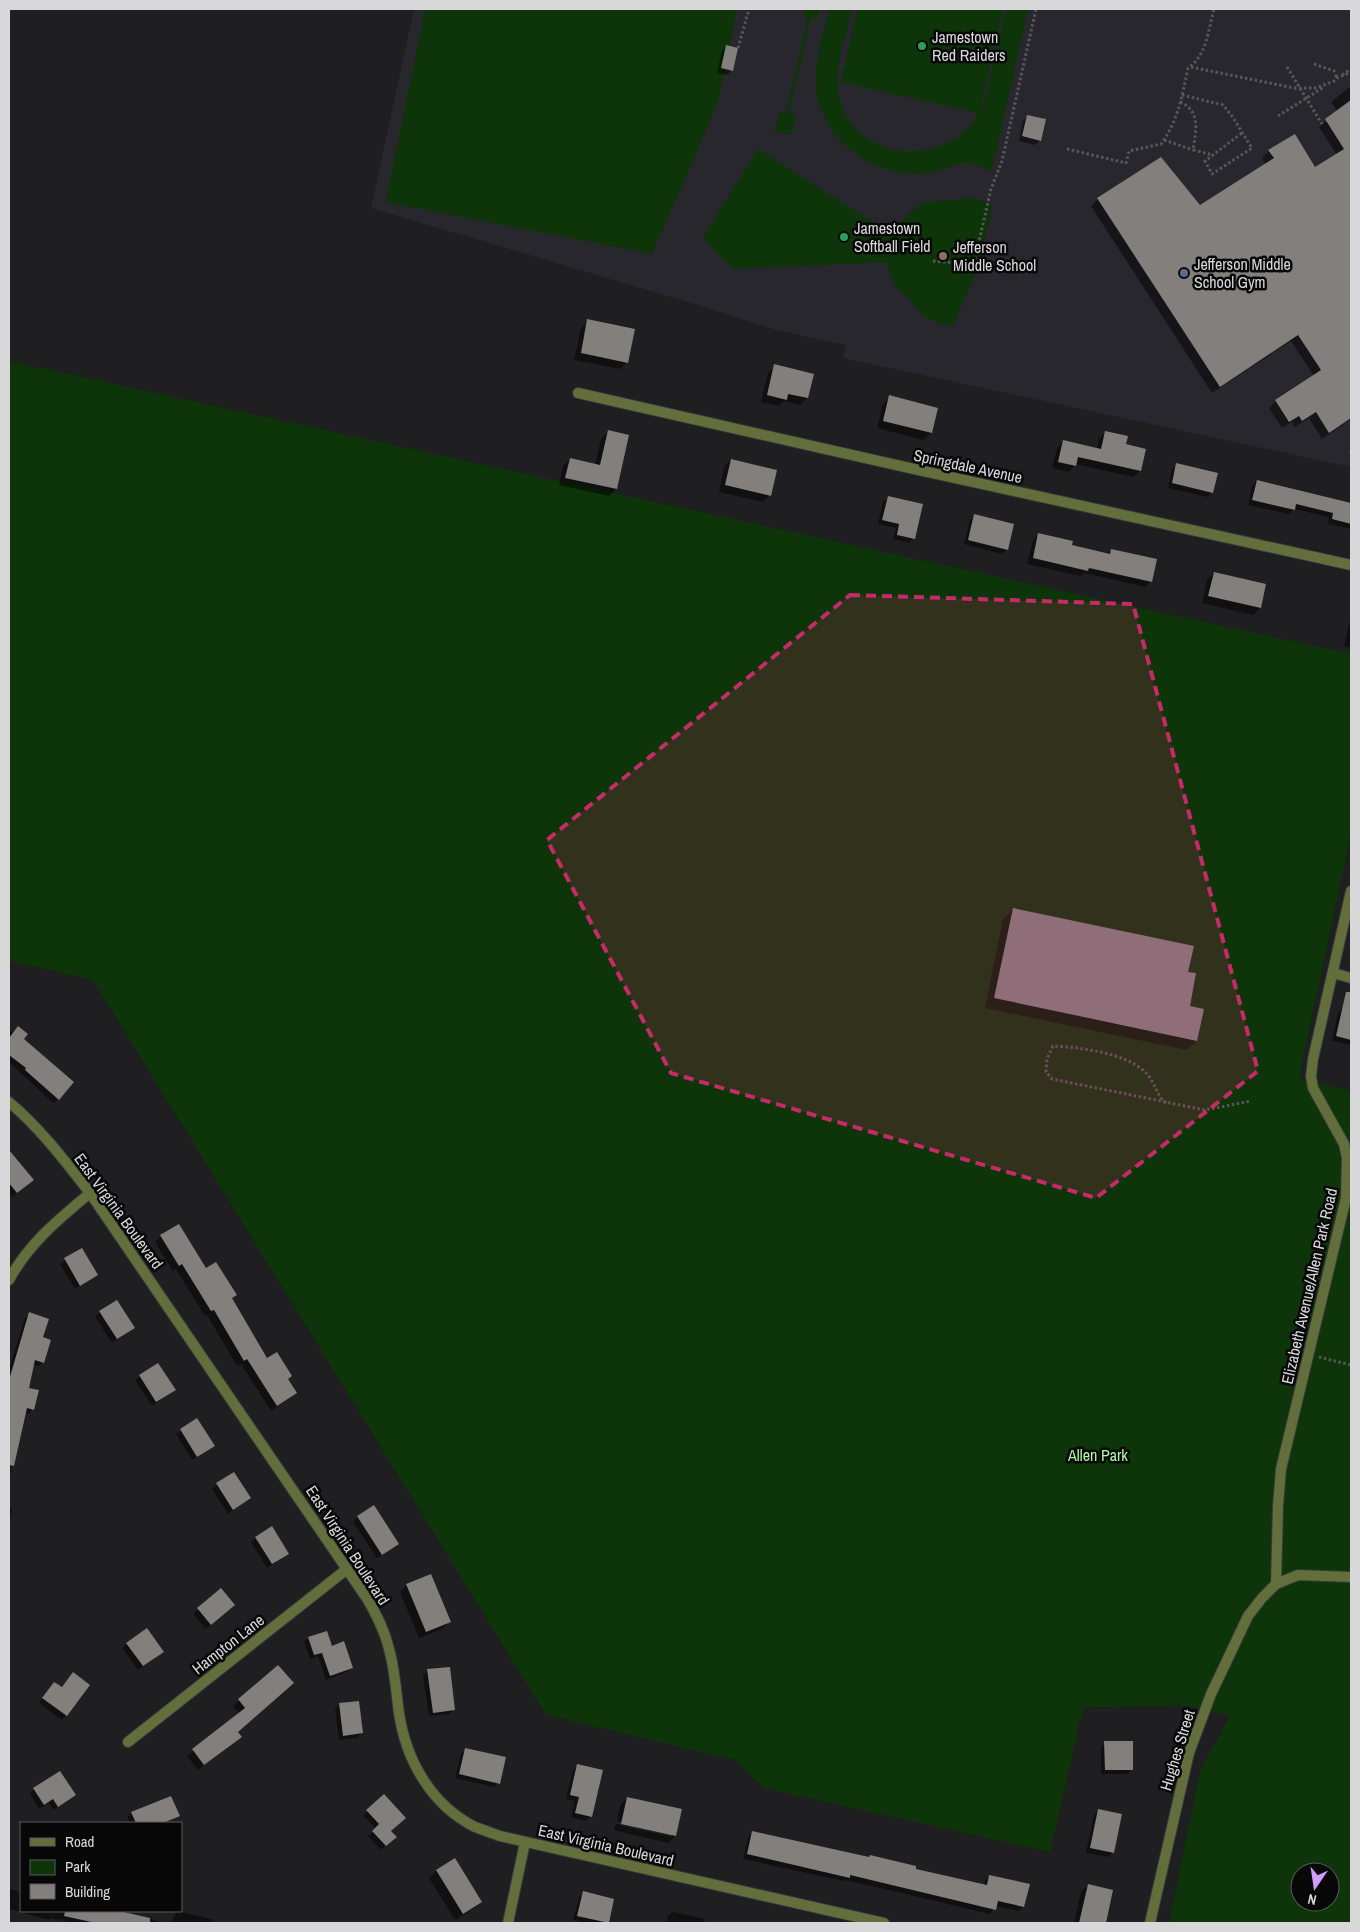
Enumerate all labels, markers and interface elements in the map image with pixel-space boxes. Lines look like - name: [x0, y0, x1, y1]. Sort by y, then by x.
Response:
- place label: Jamestown Red Raiders: [932, 26, 1006, 66]
- marker: Jamestown Red Raiders: [916, 40, 928, 52]
- place label: Jamestown Softball Field: [854, 217, 931, 257]
- marker: Jamestown Softball Field: [838, 231, 850, 243]
- place label: Jefferson Middle School: [953, 236, 1036, 276]
- marker: Jefferson Middle School: [937, 250, 949, 262]
- place label: Jefferson Middle School Gym: [1194, 253, 1291, 293]
- marker: Jefferson Middle School Gym: [1178, 267, 1190, 279]
- street label: Springdale Avenue: [912, 444, 1024, 488]
- street label: East Virginia Boulevard: [69, 1149, 169, 1273]
- street label: Elizabeth Avenue/Allen Park Road: [1276, 1186, 1342, 1386]
- park label: Allen Park: [1067, 1444, 1128, 1466]
- street label: East Virginia Boulevard: [301, 1481, 395, 1609]
- street label: Hampton Lane: [187, 1609, 269, 1679]
- street label: Hughes Street: [1154, 1706, 1200, 1793]
- street label: East Virginia Boulevard: [536, 1819, 676, 1871]
- legend: [20, 1822, 182, 1912]
- text: Road: [65, 1831, 94, 1852]
- text: Park: [65, 1856, 91, 1877]
- north arrow: [1290, 1862, 1340, 1912]
- text: Building: [65, 1881, 110, 1902]
- text: N: [1306, 1890, 1318, 1909]

